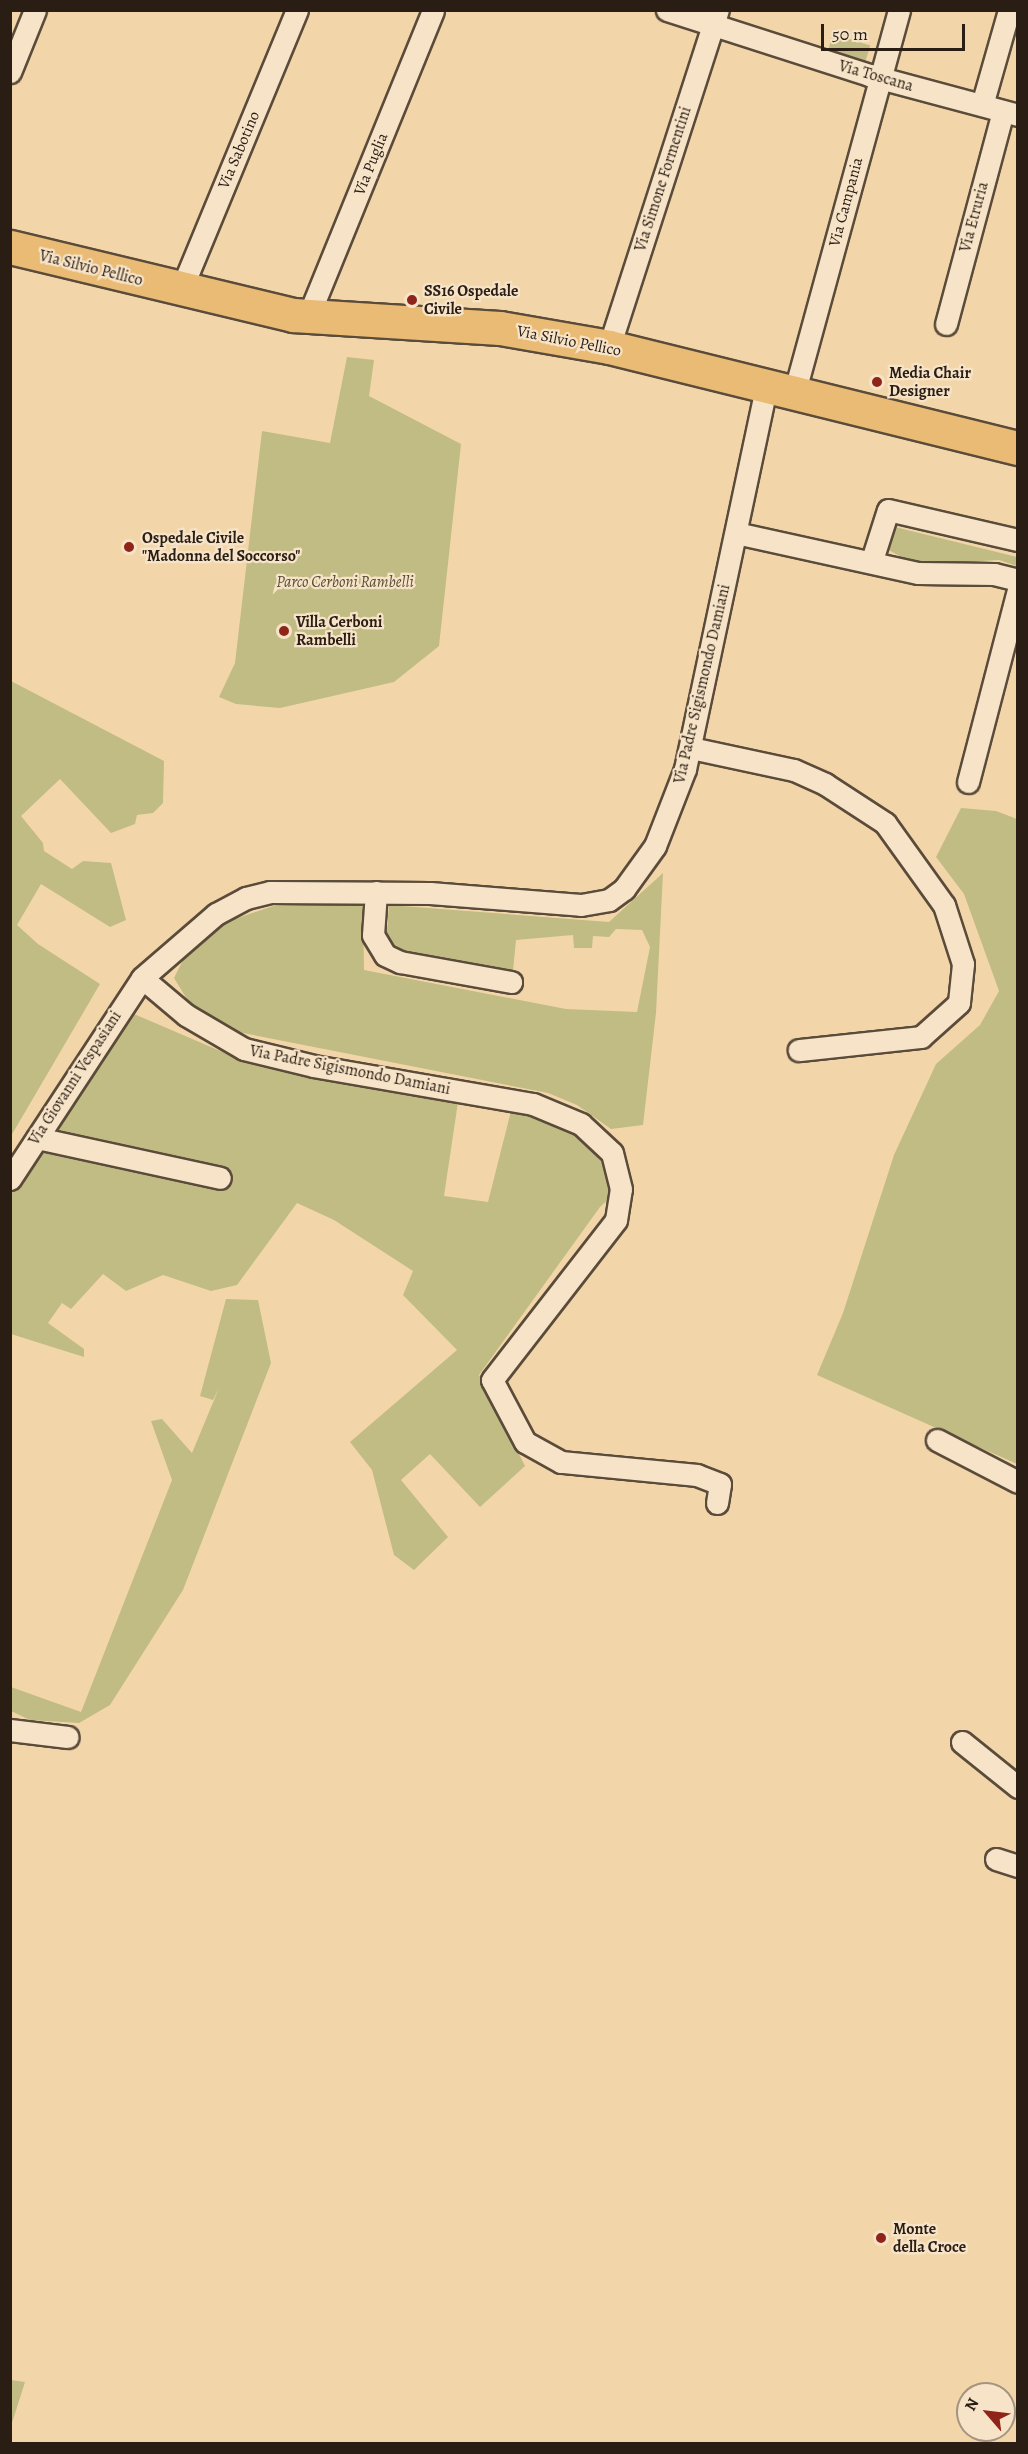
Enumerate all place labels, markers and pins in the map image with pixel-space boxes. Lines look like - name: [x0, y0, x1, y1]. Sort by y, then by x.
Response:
- place label: SS16 Ospedale Civile: [424, 281, 518, 319]
- marker: SS16 Ospedale Civile: [405, 293, 419, 307]
- place label: Media Chair Designer: [889, 363, 971, 401]
- marker: Media Chair Designer: [870, 375, 884, 389]
- place label: Ospedale Civile "Madonna del Soccorso": [142, 528, 300, 566]
- marker: Ospedale Civile "Madonna del Soccorso": [120, 538, 138, 556]
- place label: Villa Cerboni Rambelli: [296, 612, 382, 650]
- marker: Villa Cerboni Rambelli: [277, 624, 291, 638]
- place label: Monte della Croce: [893, 2219, 966, 2257]
- marker: Monte della Croce: [874, 2231, 888, 2245]

